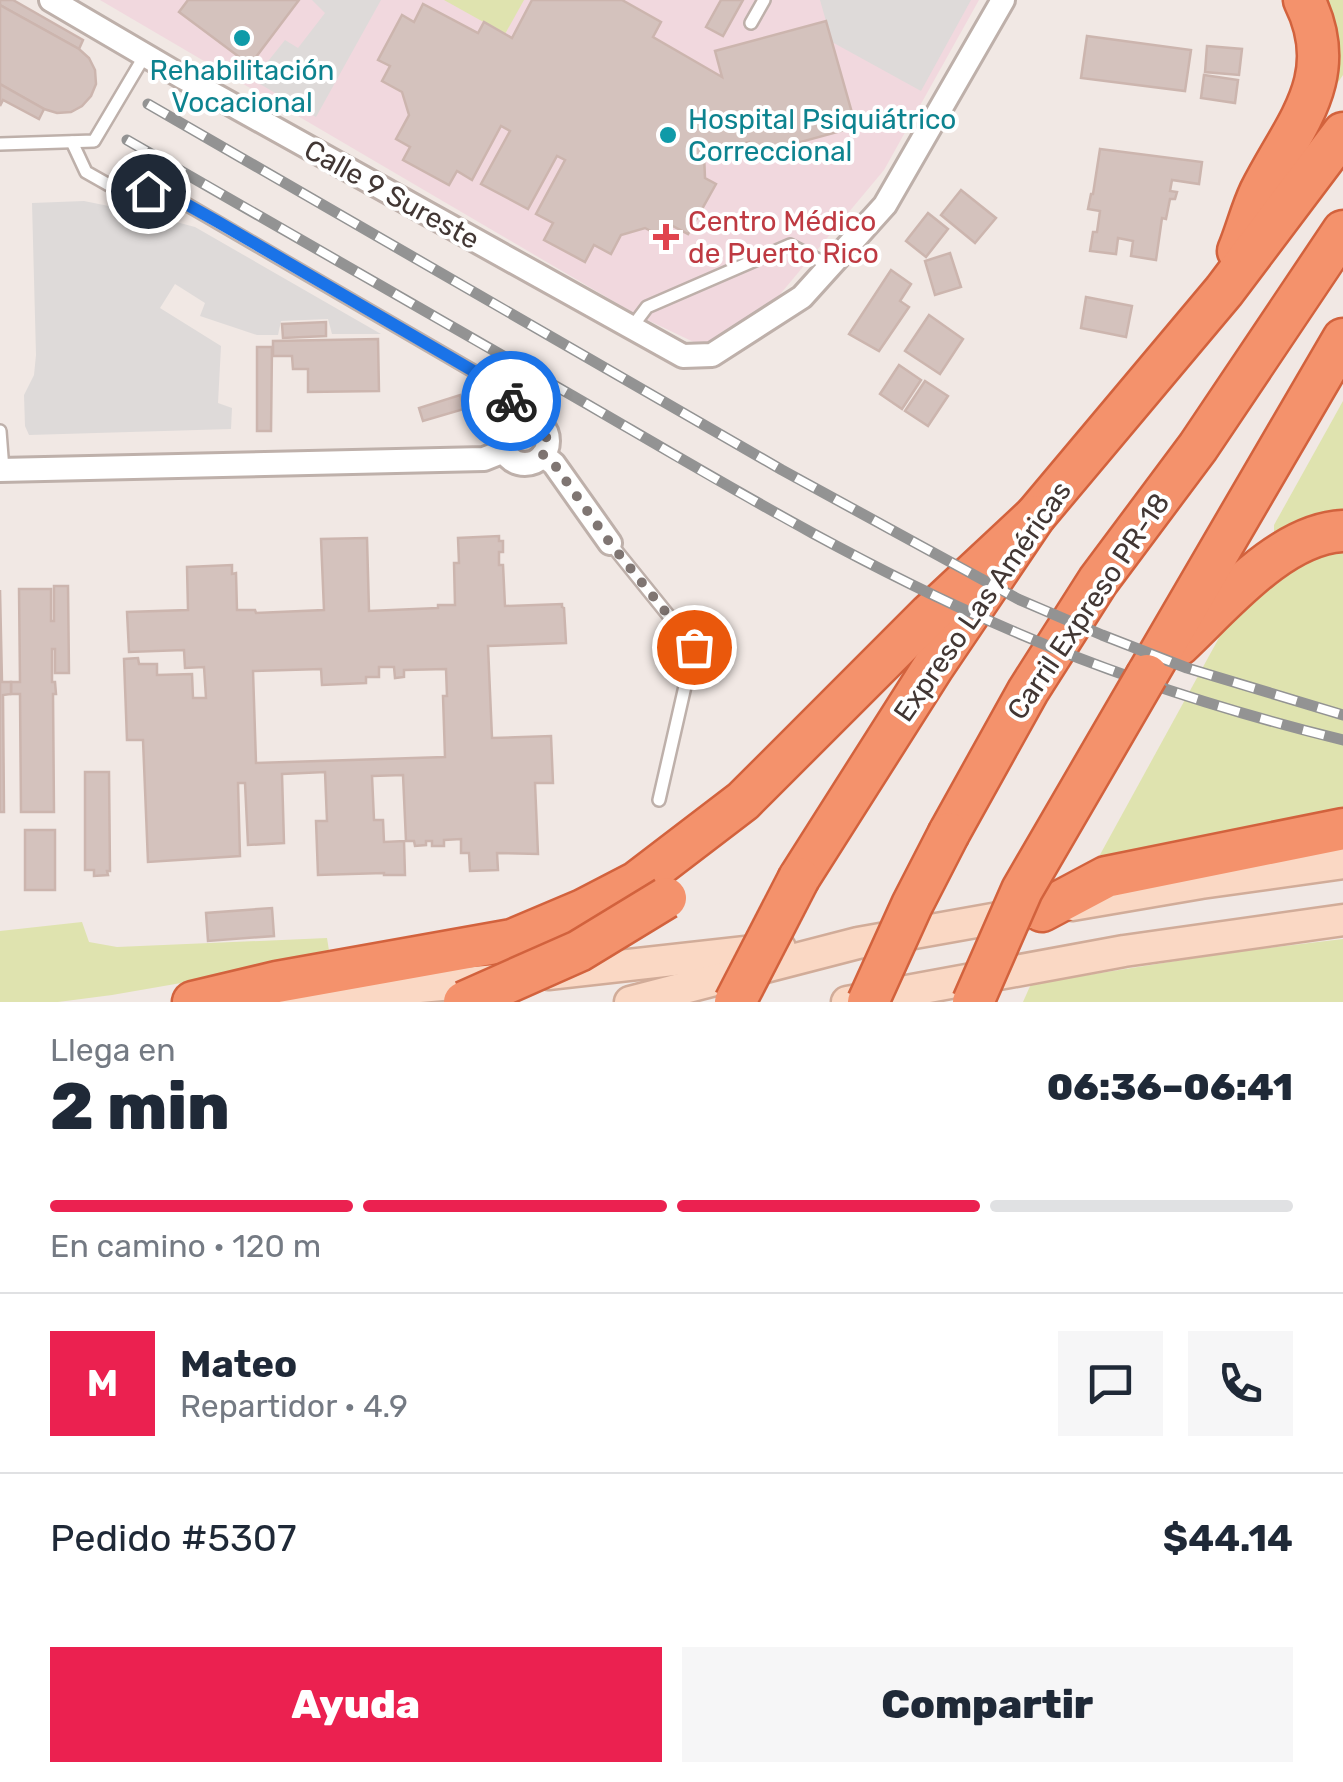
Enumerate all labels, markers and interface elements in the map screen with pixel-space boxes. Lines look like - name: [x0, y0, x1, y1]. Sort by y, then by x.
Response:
- marker: Rehabilitación Vocacional: [231, 27, 253, 49]
- place label: Rehabilitación Vocacional: [149, 54, 335, 119]
- place label: Hospital Psiquiátrico Correccional: [688, 103, 956, 168]
- marker: Hospital Psiquiátrico Correccional: [657, 124, 679, 146]
- street label: Calle 9 Sureste: [299, 133, 485, 256]
- pin: [106, 149, 191, 234]
- icon: home: [121, 164, 176, 219]
- place label: Centro Médico de Puerto Rico: [688, 205, 879, 270]
- marker: Centro Médico de Puerto Rico: [653, 224, 679, 250]
- courier: [461, 351, 561, 451]
- icon: bike: [484, 374, 539, 429]
- street label: Expreso Las Américas: [887, 475, 1078, 728]
- street label: Carril Expreso PR-18: [1000, 487, 1176, 726]
- pin: [652, 605, 737, 690]
- icon: bag: [667, 620, 722, 675]
- text: Llega en: [50, 1031, 176, 1069]
- text: 06:36–06:41: [1047, 1064, 1293, 1110]
- text: 2 min: [50, 1068, 230, 1145]
- text: En camino · 120 m: [50, 1227, 321, 1265]
- button: chat: [1058, 1331, 1163, 1436]
- button: phone: [1188, 1331, 1293, 1436]
- text: Mateo: [180, 1341, 297, 1387]
- text: M: [87, 1360, 118, 1406]
- text: Repartidor · 4.9: [180, 1387, 408, 1425]
- text: Pedido #5307: [50, 1515, 296, 1561]
- text: $44.14: [1163, 1515, 1293, 1561]
- button: Ayuda: [50, 1647, 662, 1762]
- button: Compartir: [682, 1647, 1293, 1762]

